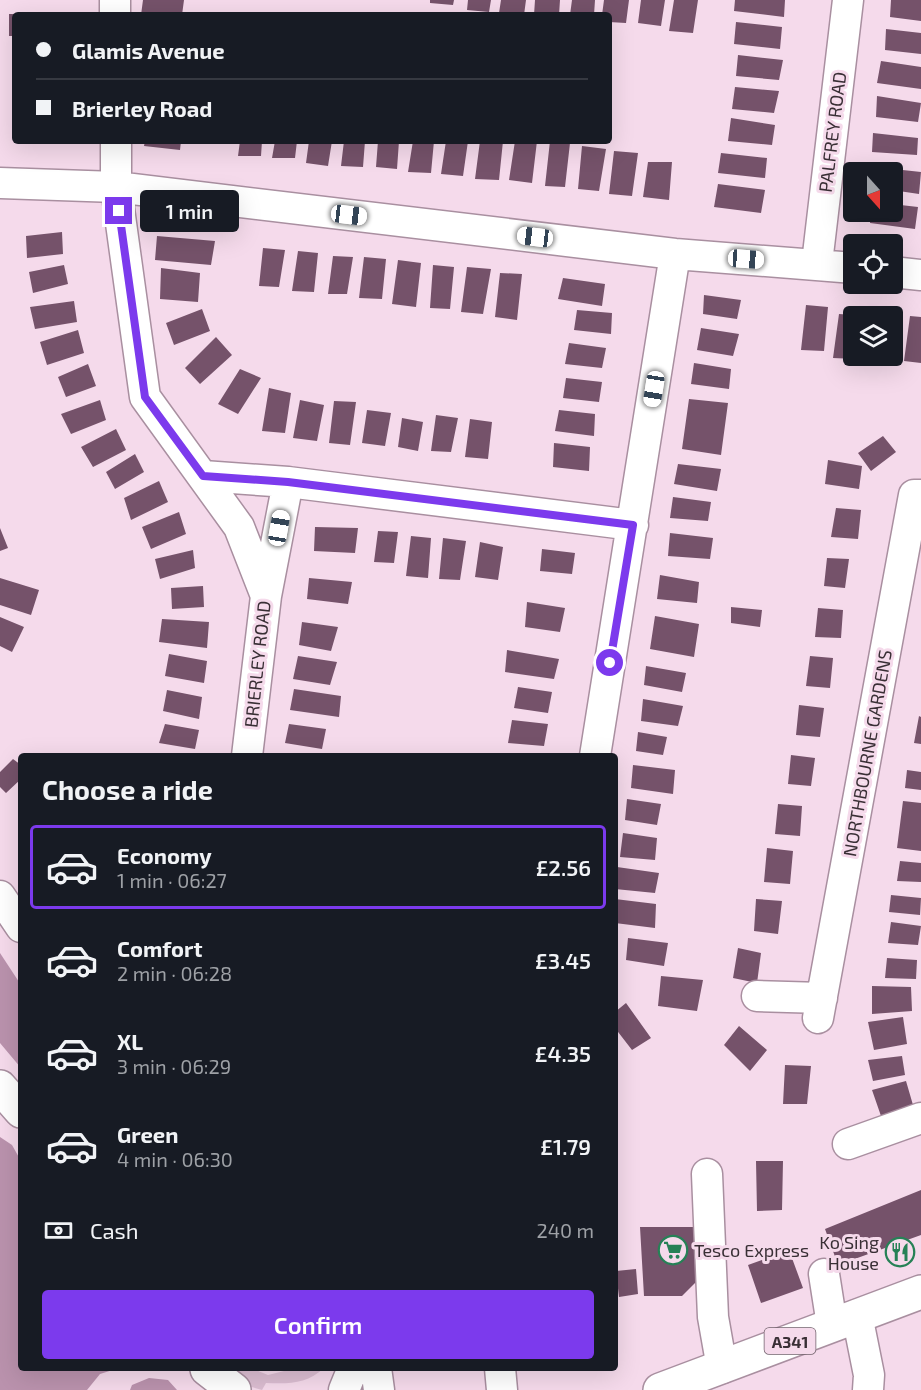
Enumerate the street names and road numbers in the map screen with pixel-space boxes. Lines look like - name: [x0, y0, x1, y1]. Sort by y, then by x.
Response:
- street label: PALFREY ROAD: [814, 70, 850, 194]
- street label: BRIERLEY ROAD: [239, 599, 275, 729]
- street label: NORTHBOURNE GARDENS: [838, 648, 896, 858]
- road number: A341: [764, 1328, 816, 1354]

